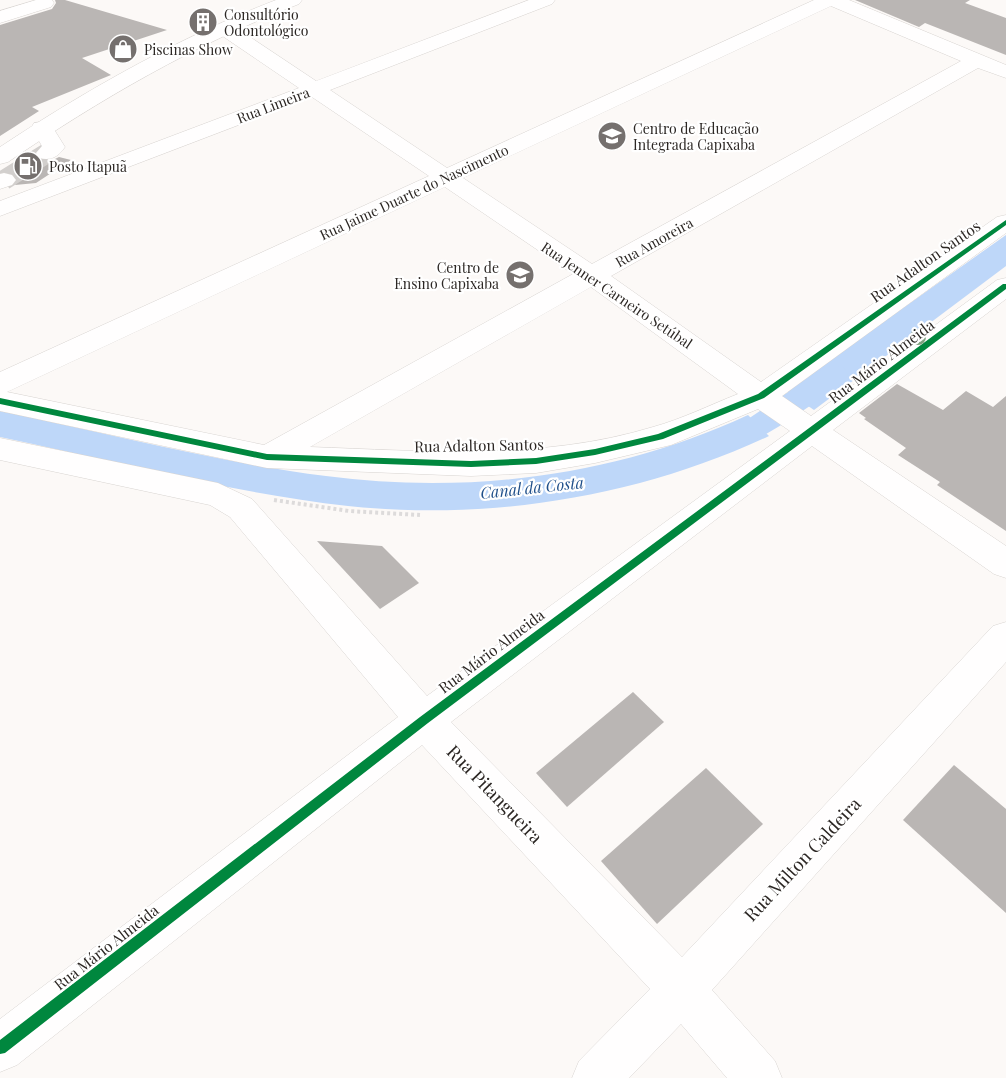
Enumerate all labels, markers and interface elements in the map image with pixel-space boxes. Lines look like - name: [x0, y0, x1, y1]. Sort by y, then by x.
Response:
- place label: Consultório Odontológico: [224, 5, 309, 40]
- building icon: Consultório Odontológico: [187, 6, 219, 38]
- shop icon: Piscinas Show: [107, 33, 139, 65]
- place label: Piscinas Show: [144, 40, 233, 59]
- street label: Rua Limeira: [234, 82, 312, 128]
- place label: Centro de Educação Integrada Capixaba: [633, 119, 759, 154]
- school or university icon: Centro de Educação Integrada Capixaba: [596, 120, 628, 152]
- street label: Rua Jaime Duarte do Nascimento: [316, 140, 512, 244]
- fuel station icon: Posto Itapuã: [12, 150, 44, 182]
- place label: Posto Itapuã: [49, 157, 127, 176]
- street label: Rua Amoreira: [612, 213, 696, 271]
- street label: Rua Adalton Santos: [866, 216, 984, 306]
- street label: Rua Jenner Carneiro Setúbal: [538, 237, 696, 353]
- place label: Centro de Ensino Capixaba: [394, 258, 499, 293]
- school or university icon: Centro de Ensino Capixaba: [504, 259, 536, 291]
- street label: Rua Mário Almeida: [824, 314, 938, 407]
- street label: Rua Adalton Santos: [414, 434, 544, 456]
- water label: Canal da Costa: [479, 471, 585, 503]
- street label: Rua Mário Almeida: [434, 604, 548, 697]
- street label: Rua Pitangueira: [442, 739, 548, 849]
- street label: Rua Milton Caldeira: [738, 792, 866, 926]
- street label: Rua Mário Almeida: [50, 899, 163, 994]

